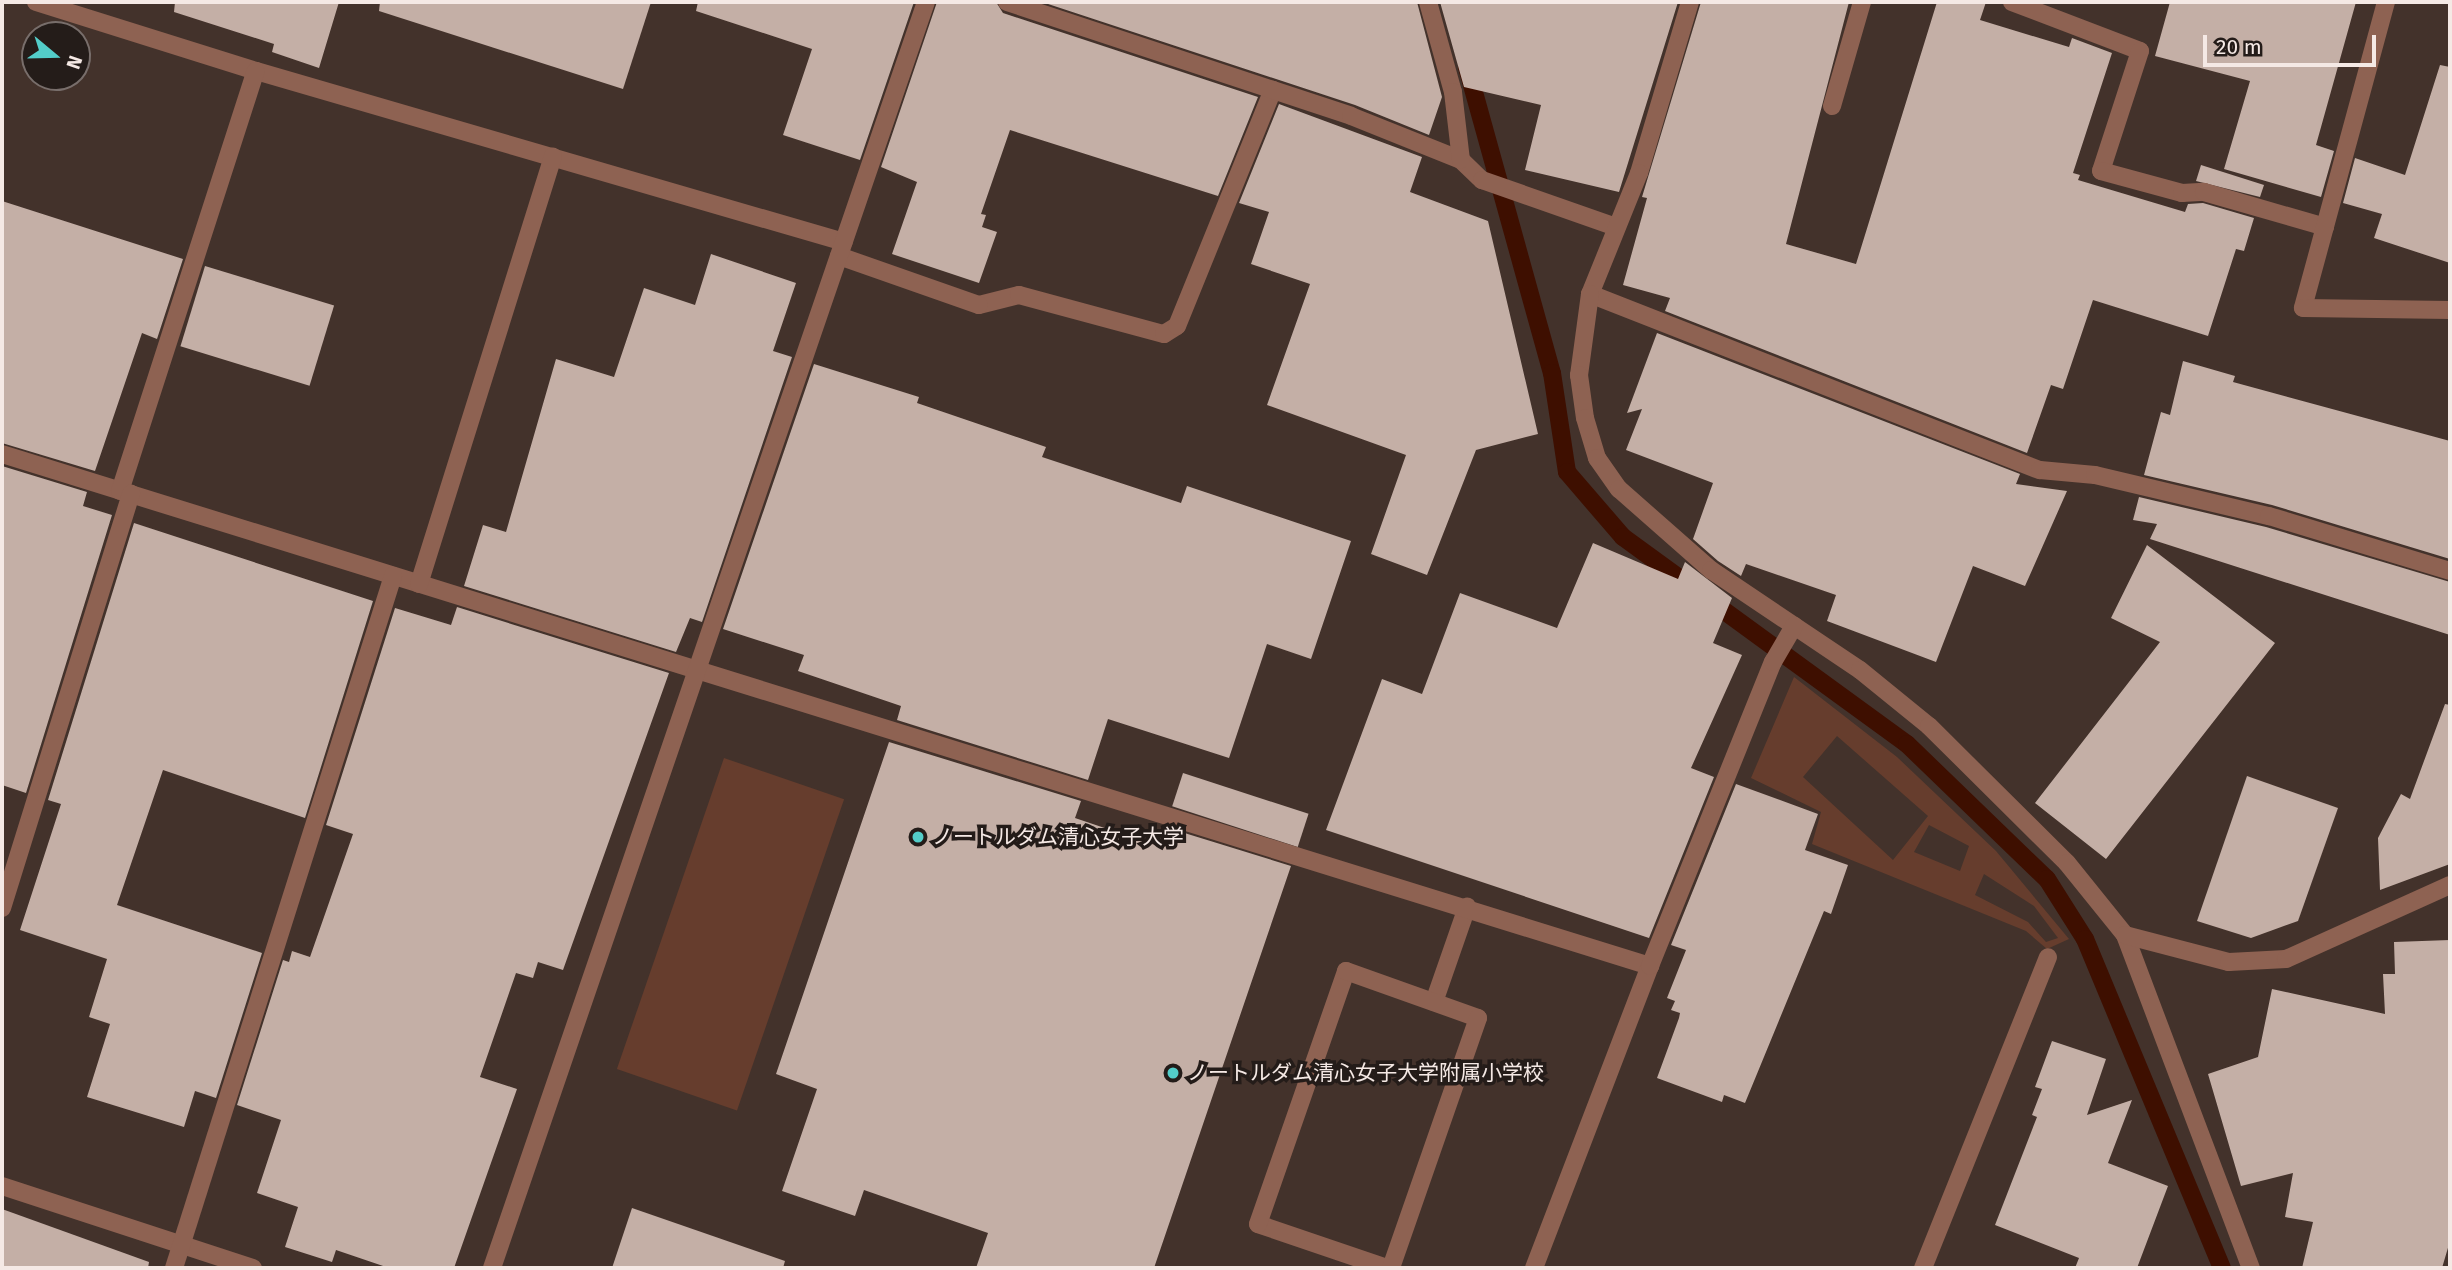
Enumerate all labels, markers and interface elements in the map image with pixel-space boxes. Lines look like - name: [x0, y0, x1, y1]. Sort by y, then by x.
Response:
- north arrow: [21, 21, 91, 91]
- scale bar: [2207, 21, 2380, 65]
- text: 20 m: [2216, 34, 2262, 60]
- text: N: [62, 53, 87, 72]
- place label: ノートルダム清心女子大学: [932, 824, 1184, 850]
- marker: ノートルダム清心女子大学: [910, 829, 926, 845]
- place label: ノートルダム清心女子大学附属小学校: [1187, 1060, 1544, 1086]
- marker: ノートルダム清心女子大学附属小学校: [1165, 1065, 1181, 1081]

